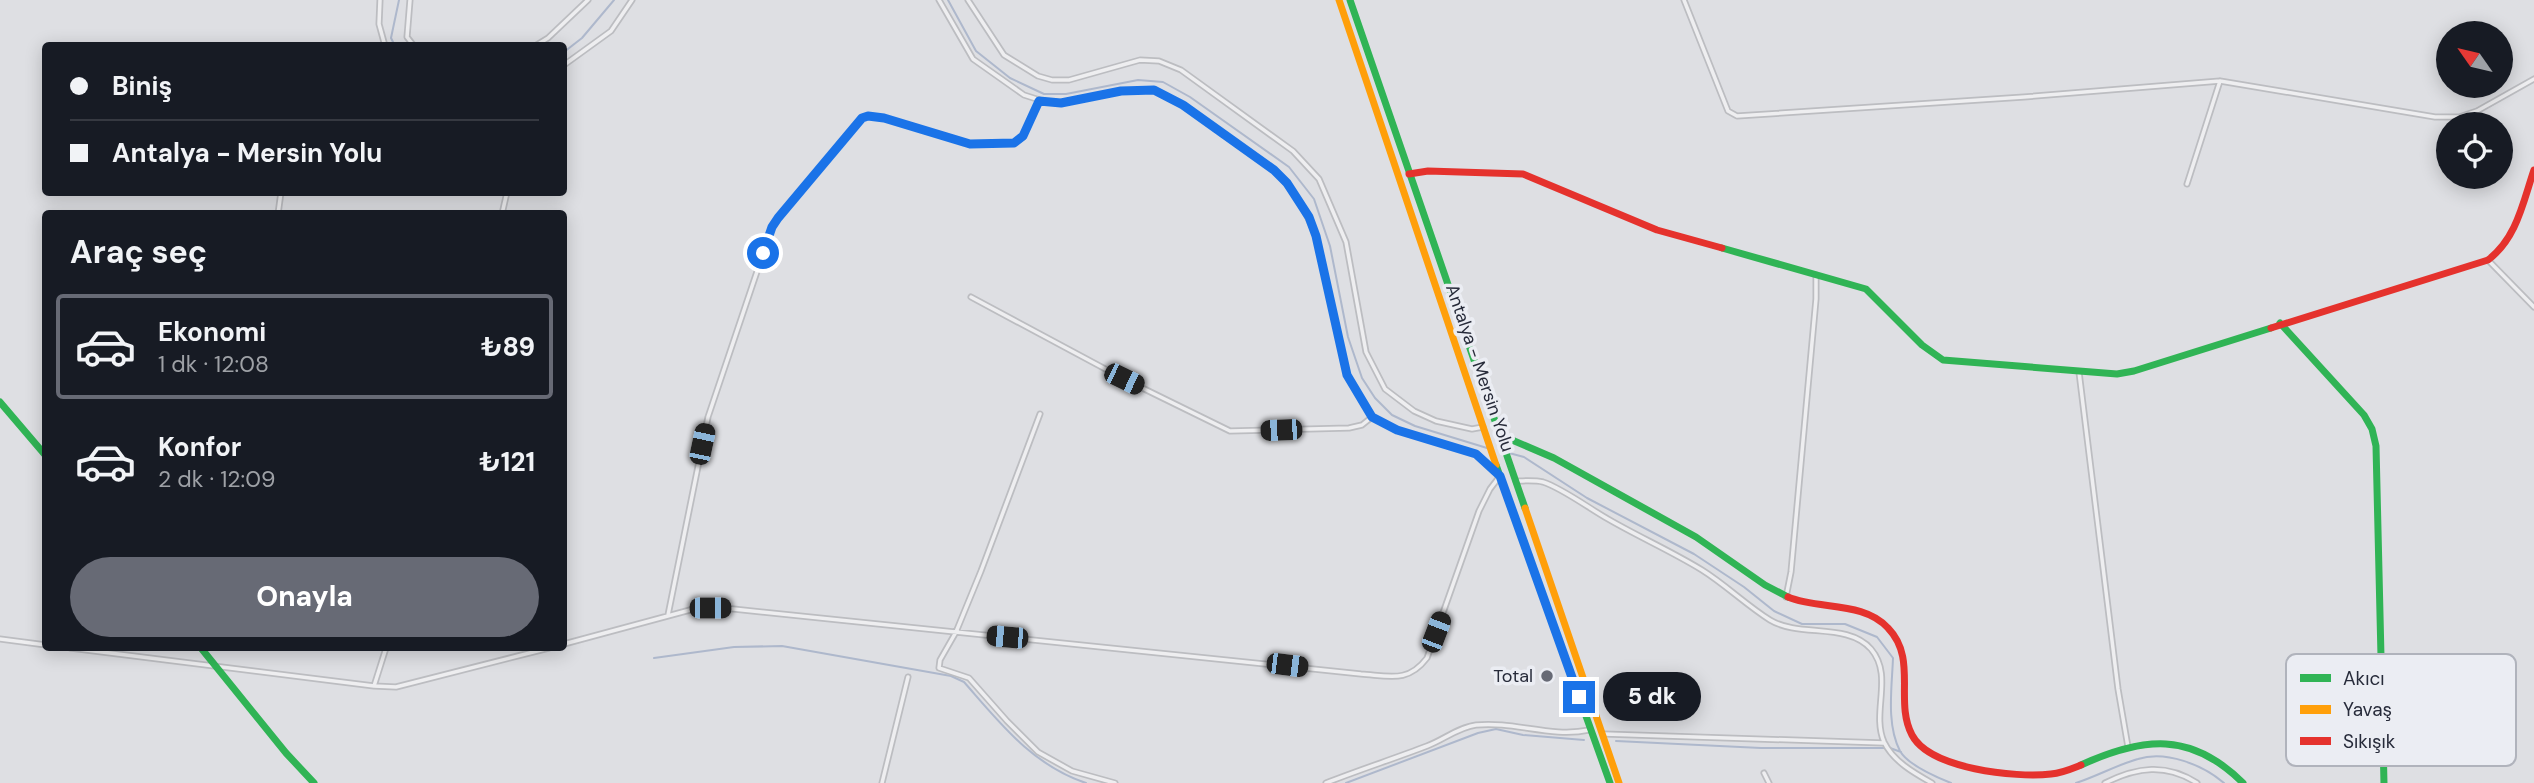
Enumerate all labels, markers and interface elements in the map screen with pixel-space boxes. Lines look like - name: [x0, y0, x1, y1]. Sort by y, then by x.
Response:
- north arrow: [2436, 21, 2513, 98]
- map controls: [2436, 21, 2513, 189]
- text: Biniş: [112, 69, 172, 103]
- button: locate: [2436, 112, 2513, 189]
- text: Antalya - Mersin Yolu: [112, 136, 382, 170]
- text: Araç seç: [70, 231, 207, 273]
- route start: [747, 237, 779, 269]
- street label: Antalya - Mersin Yolu: [1440, 281, 1520, 455]
- icon: car: [74, 315, 137, 378]
- text: Ekonomi: [158, 315, 266, 349]
- text: ₺89: [481, 330, 535, 364]
- text: 1 dk · 12:08: [158, 349, 269, 379]
- car: [1101, 360, 1148, 398]
- car: [1260, 419, 1303, 441]
- car: [688, 421, 717, 467]
- icon: car: [74, 430, 137, 493]
- text: Konfor: [158, 430, 241, 464]
- text: ₺121: [479, 445, 535, 479]
- text: 2 dk · 12:09: [158, 464, 275, 494]
- button: Onayla: [70, 557, 539, 637]
- car: [690, 598, 732, 619]
- car: [1419, 609, 1454, 655]
- car: [986, 625, 1029, 649]
- car: [1265, 652, 1310, 678]
- legend: [2286, 654, 2516, 766]
- place label: Total: [1493, 664, 1533, 688]
- text: Akıcı: [2343, 666, 2385, 691]
- marker: Total: [1539, 668, 1555, 684]
- callout: 5 dk: [1604, 672, 1702, 722]
- route end: [1563, 681, 1595, 713]
- text: 5 dk: [1628, 681, 1676, 711]
- text: Yavaş: [2343, 697, 2392, 722]
- text: Sıkışık: [2343, 729, 2396, 754]

